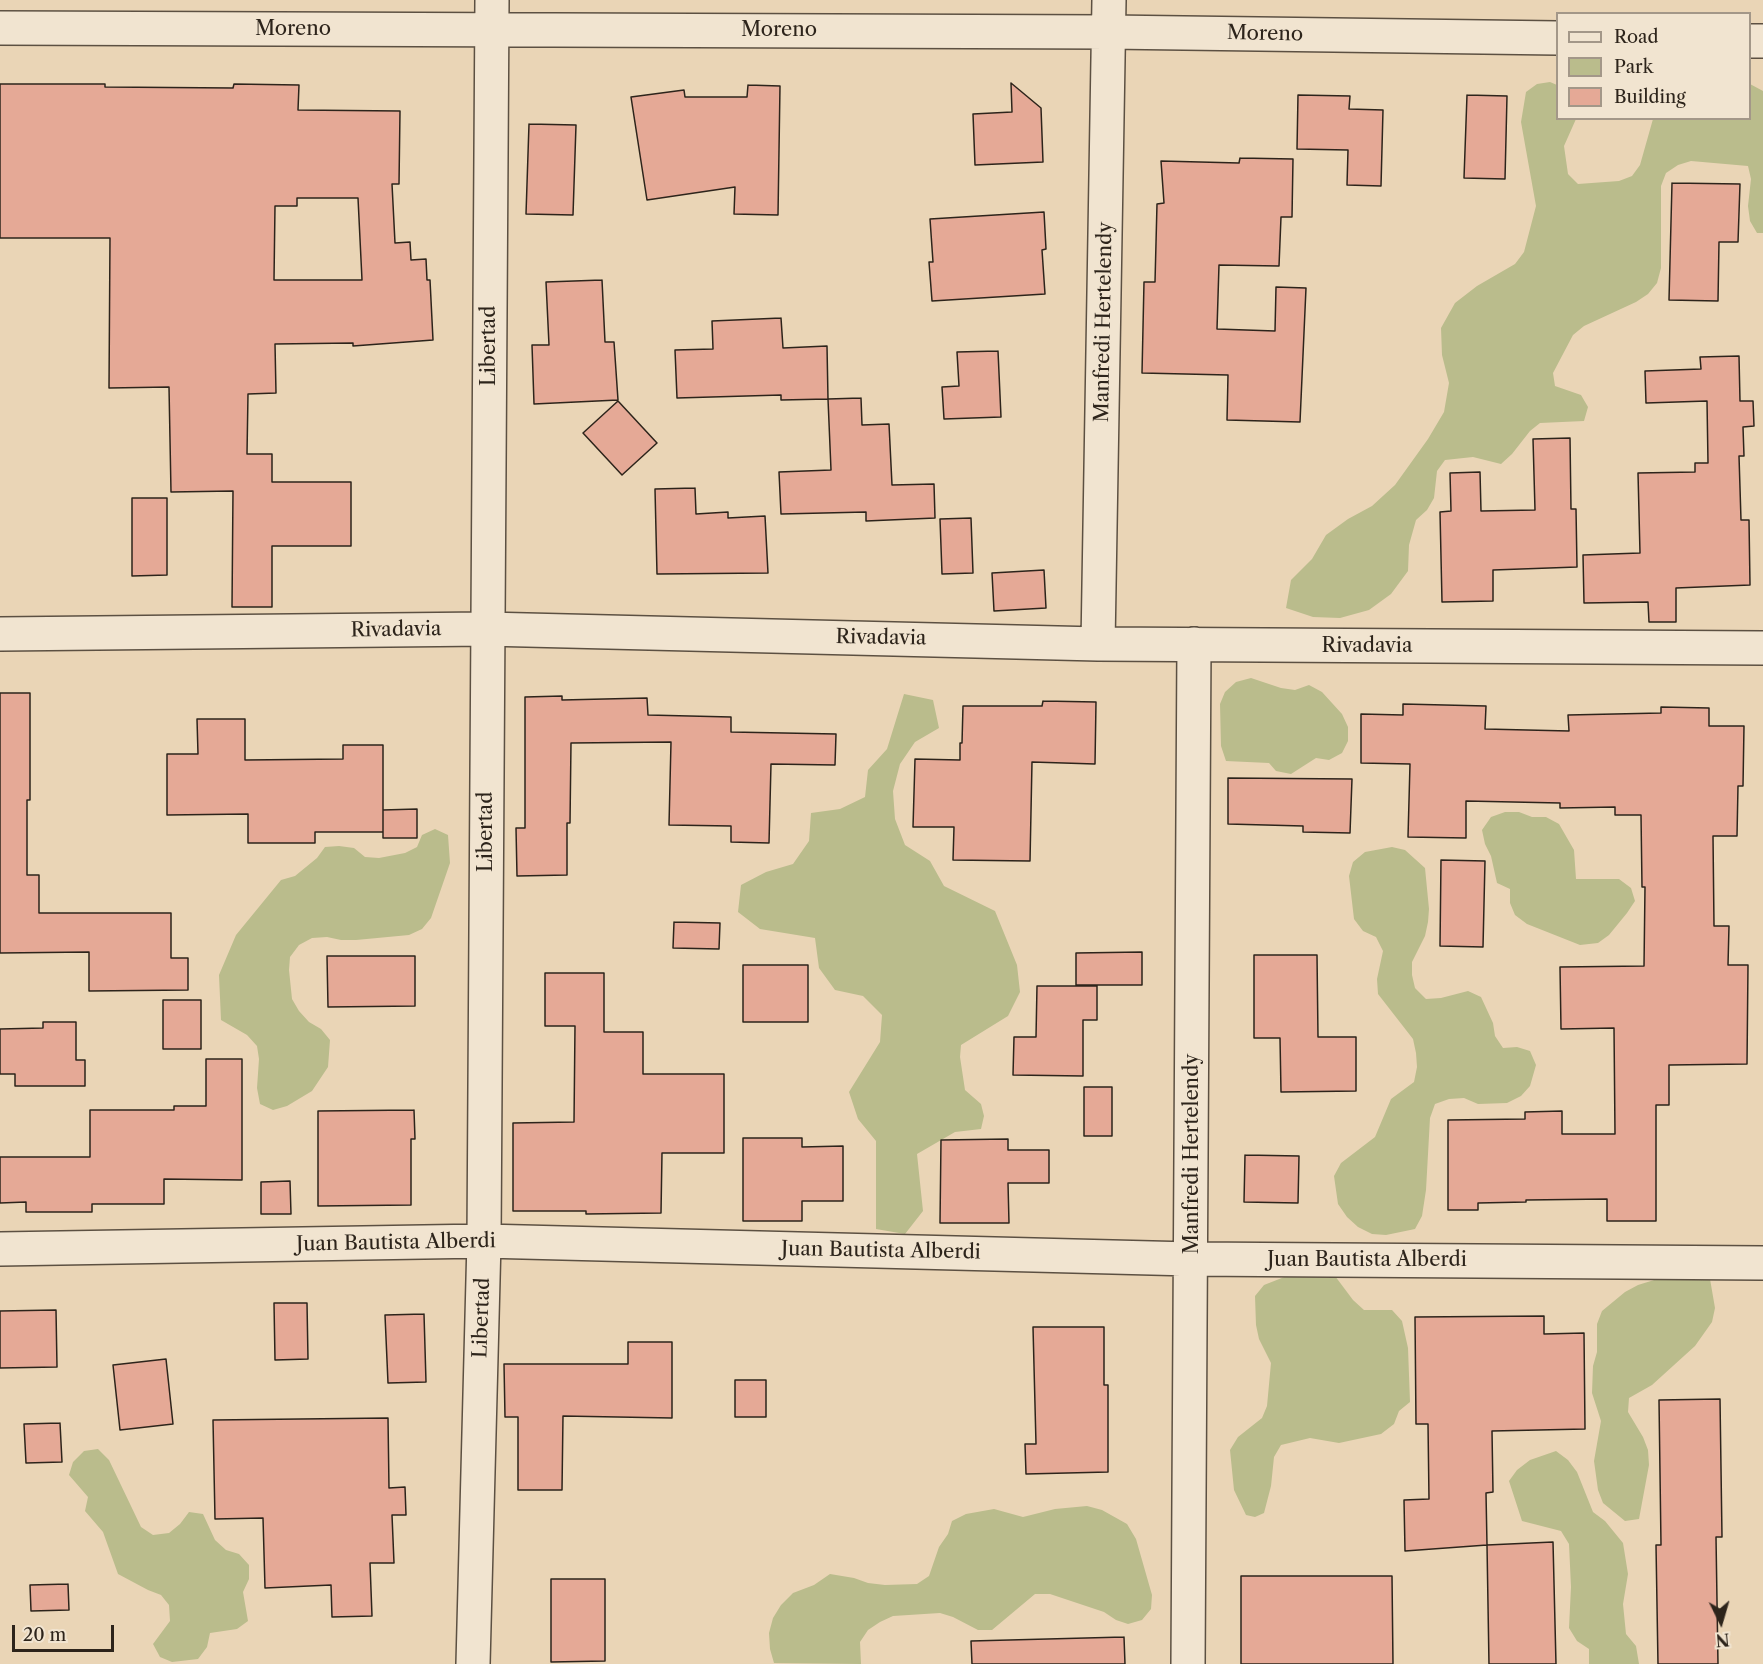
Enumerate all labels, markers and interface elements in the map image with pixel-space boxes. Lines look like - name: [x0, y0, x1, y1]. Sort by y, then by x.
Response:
- legend: [1556, 12, 1751, 120]
- street label: Moreno: [255, 17, 331, 41]
- street label: Moreno: [741, 18, 817, 42]
- street label: Moreno: [1227, 21, 1303, 47]
- text: Road: [1614, 26, 1659, 48]
- text: Park: [1614, 56, 1653, 78]
- text: Building: [1614, 86, 1686, 108]
- street label: Manfredi Hertelendy: [1090, 222, 1118, 422]
- street label: Libertad: [477, 306, 501, 386]
- street label: Rivadavia: [350, 617, 442, 643]
- street label: Rivadavia: [835, 625, 927, 651]
- street label: Rivadavia: [1322, 634, 1412, 658]
- street label: Libertad: [474, 792, 498, 872]
- street label: Manfredi Hertelendy: [1180, 1054, 1204, 1254]
- street label: Juan Bautista Alberdi: [296, 1229, 496, 1257]
- street label: Juan Bautista Alberdi: [781, 1237, 981, 1265]
- street label: Juan Bautista Alberdi: [1267, 1248, 1467, 1272]
- street label: Libertad: [469, 1277, 495, 1359]
- north arrow: [1691, 1592, 1751, 1652]
- scale bar: [15, 1613, 117, 1651]
- text: 20 m: [23, 1624, 66, 1646]
- text: N: [1715, 1629, 1730, 1650]

